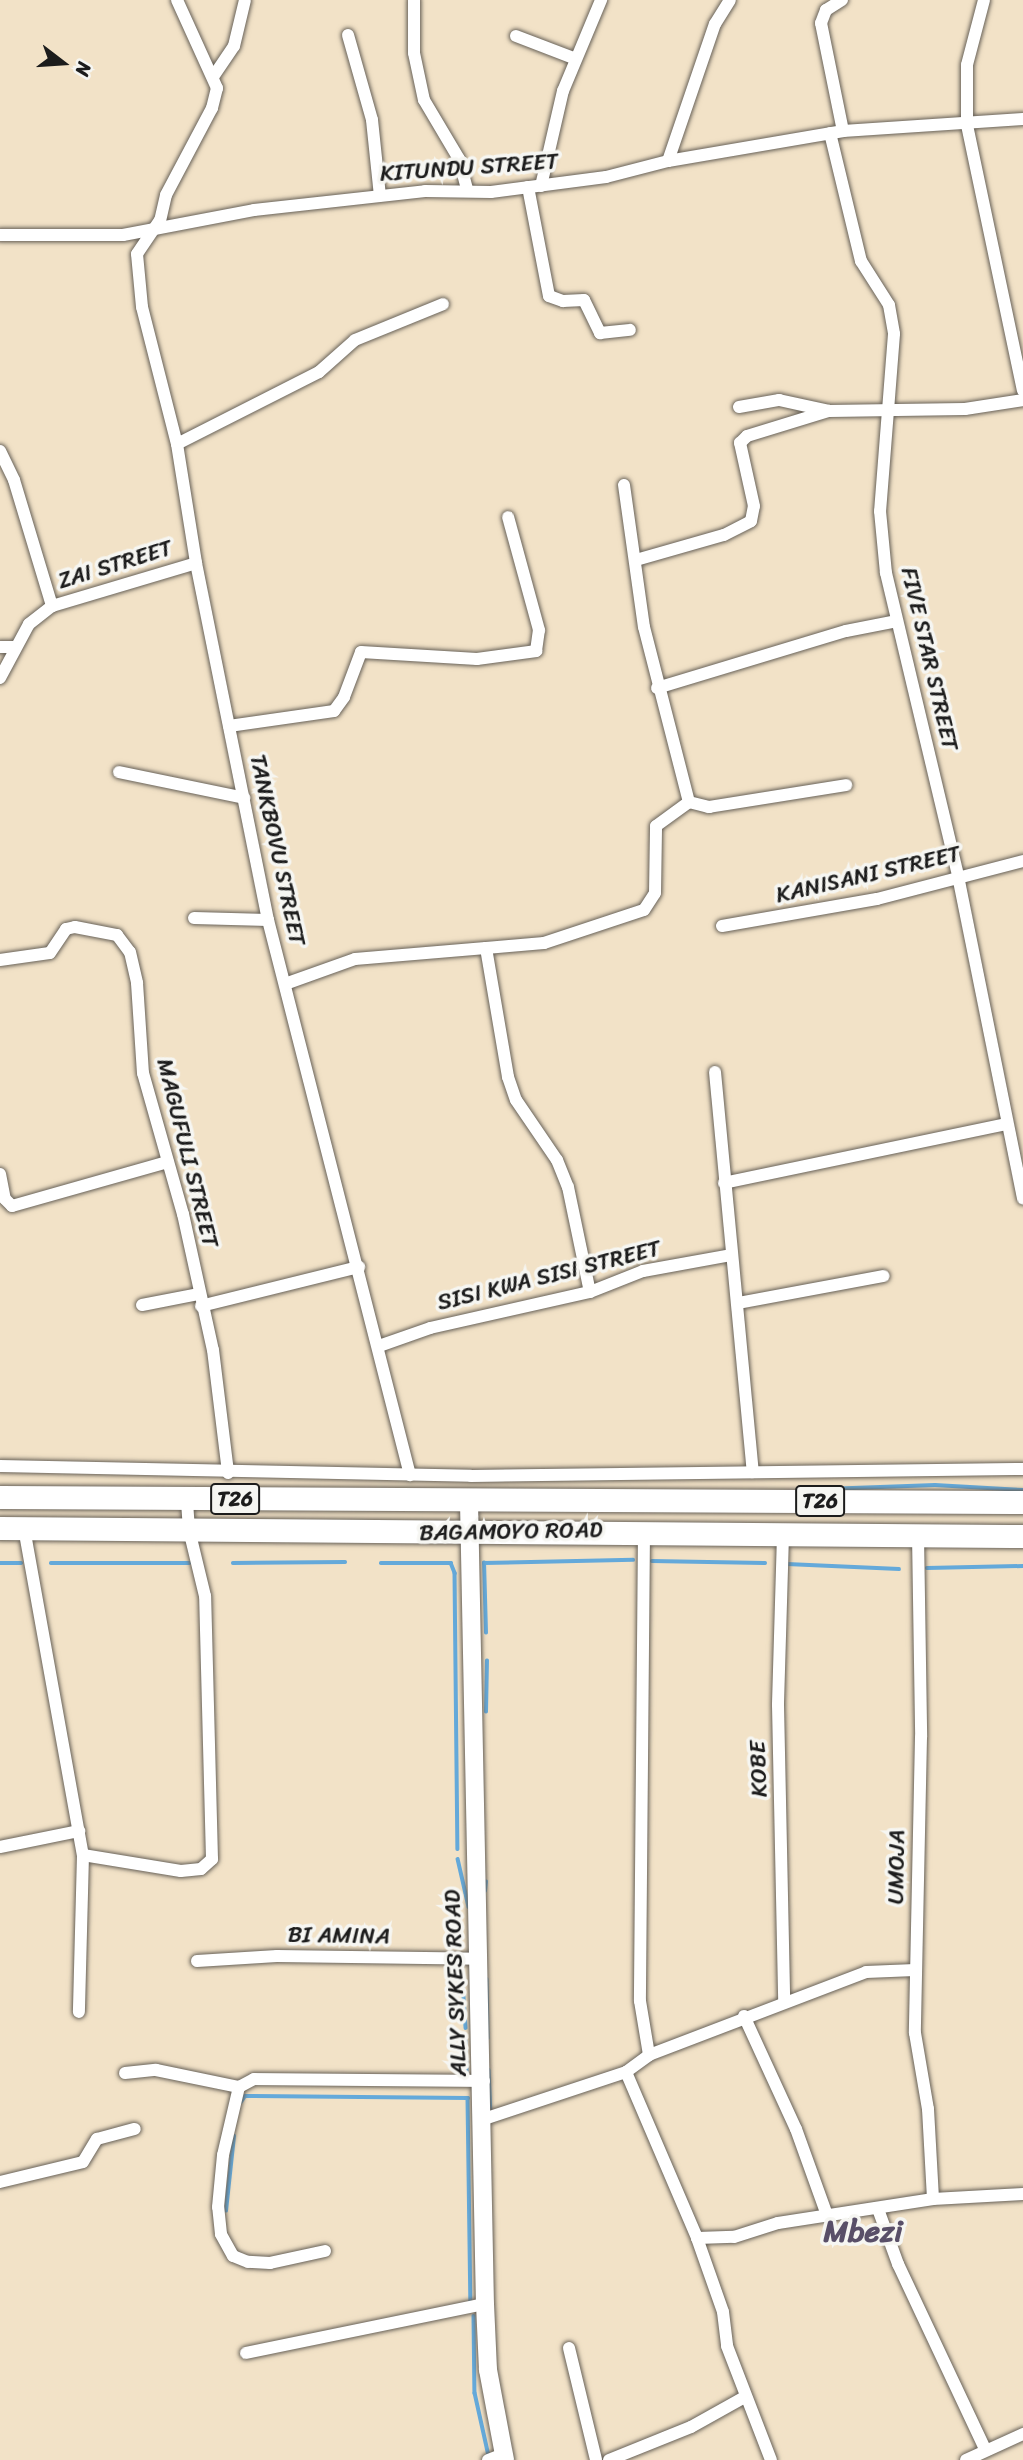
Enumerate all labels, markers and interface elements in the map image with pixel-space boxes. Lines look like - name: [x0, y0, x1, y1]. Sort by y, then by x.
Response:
- north arrow: [28, 28, 98, 98]
- text: N: [66, 58, 101, 80]
- street label: KITUNDU STREET: [378, 148, 560, 188]
- street label: ZAI STREET: [54, 534, 176, 596]
- street label: FIVE STAR STREET: [894, 563, 964, 755]
- street label: TANKBOVU STREET: [243, 751, 311, 949]
- street label: KANISANI STREET: [773, 840, 963, 910]
- street label: MAGUFULI STREET: [150, 1055, 224, 1251]
- street label: SISI KWA SISI STREET: [432, 1234, 666, 1318]
- road number: T26: [209, 1482, 261, 1516]
- road number: T26: [794, 1484, 846, 1518]
- street label: BAGAMOYO ROAD: [419, 1517, 603, 1547]
- street label: KOBE: [744, 1740, 774, 1798]
- street label: UMOJA: [883, 1829, 911, 1905]
- street label: ALLY SYKES ROAD: [439, 1889, 473, 2077]
- street label: BI AMINA: [288, 1921, 390, 1951]
- district label: Mbezi: [824, 2213, 902, 2249]

